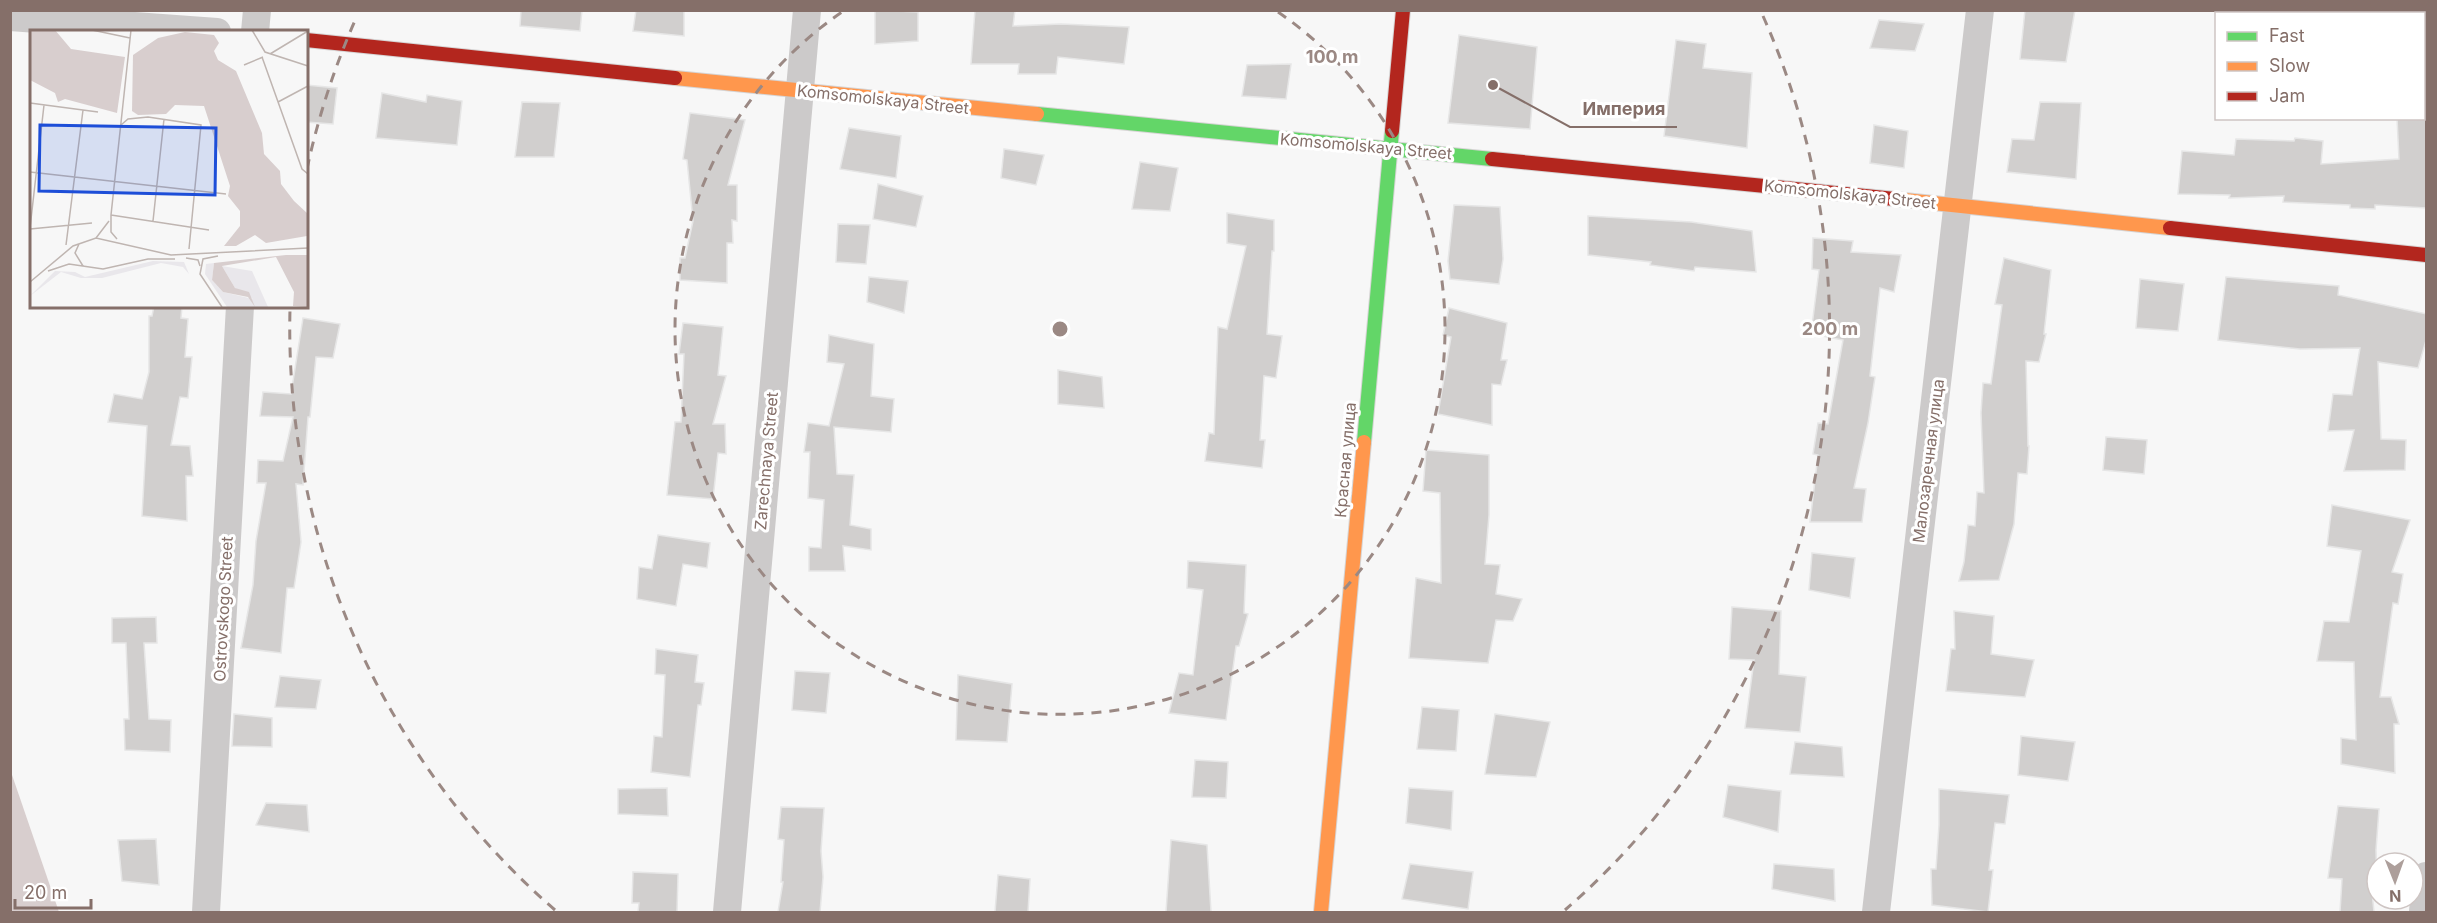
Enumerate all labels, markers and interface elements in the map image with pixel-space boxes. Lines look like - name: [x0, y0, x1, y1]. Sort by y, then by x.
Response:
- legend: [2215, 12, 2425, 120]
- text: Fast: [2269, 25, 2305, 46]
- inset map: [30, 30, 308, 308]
- text: 100 m: [1306, 46, 1358, 67]
- text: Slow: [2269, 55, 2310, 76]
- street label: Komsomolskaya Street: [796, 80, 970, 118]
- text: Jam: [2269, 85, 2305, 106]
- callout: Империя: [1570, 91, 1677, 127]
- text: Империя: [1582, 98, 1666, 119]
- street label: Komsomolskaya Street: [1279, 129, 1453, 163]
- street label: Komsomolskaya Street: [1763, 175, 1937, 213]
- text: 200 m: [1802, 318, 1858, 339]
- centre of rings: [1050, 319, 1070, 339]
- street label: Малозаречная улица: [1908, 378, 1948, 544]
- street label: Zarechnaya Street: [750, 391, 782, 531]
- street label: Красная улица: [1330, 401, 1360, 519]
- street label: Ostrovskogo Street: [209, 536, 237, 682]
- north arrow: [2365, 851, 2425, 911]
- scale bar: [15, 872, 92, 910]
- text: 20 m: [24, 882, 67, 903]
- text: N: [2389, 886, 2402, 906]

